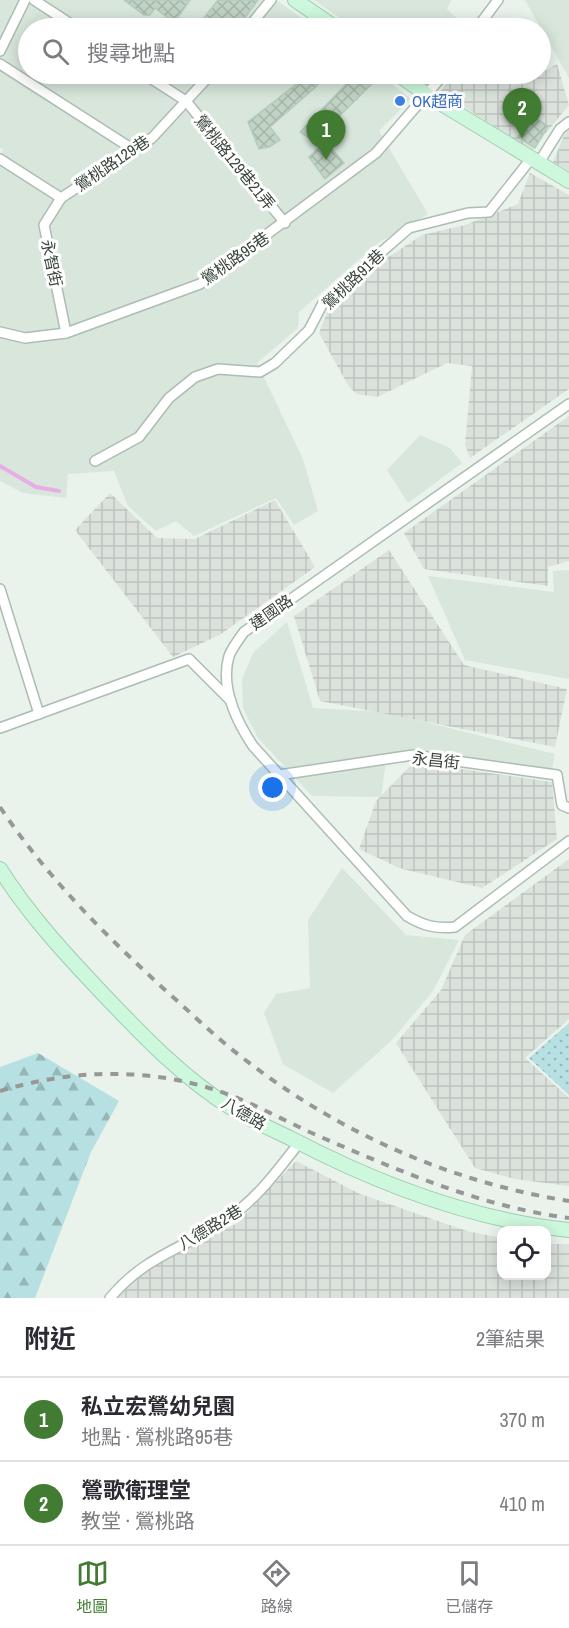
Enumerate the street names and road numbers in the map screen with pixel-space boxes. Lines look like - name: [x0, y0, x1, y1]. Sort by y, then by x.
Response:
- street label: 鶯桃路129巷21弄: [190, 110, 280, 214]
- street label: 鶯桃路129巷: [70, 130, 154, 196]
- street label: 鶯桃路95巷: [197, 226, 273, 290]
- street label: 永智街: [36, 237, 68, 289]
- street label: 鶯桃路91巷: [317, 244, 389, 314]
- street label: 建國路: [245, 589, 297, 635]
- street label: 永昌街: [411, 747, 461, 773]
- street label: 八德路: [218, 1091, 270, 1135]
- street label: 八德路2巷: [174, 1199, 246, 1255]

